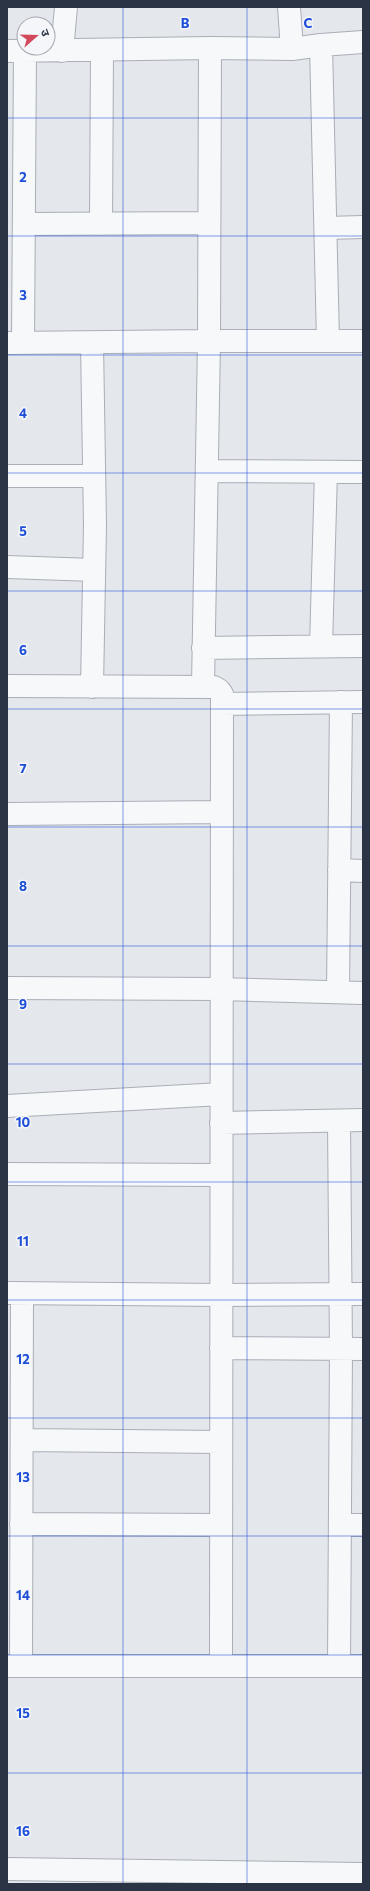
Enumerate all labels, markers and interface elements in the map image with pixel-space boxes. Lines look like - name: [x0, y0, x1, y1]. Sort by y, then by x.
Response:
- text: B: [181, 15, 190, 31]
- text: C: [304, 15, 313, 31]
- north arrow: [16, 16, 56, 56]
- text: उ: [39, 27, 53, 38]
- text: 2: [19, 169, 27, 185]
- text: 3: [19, 287, 27, 303]
- text: 4: [19, 405, 27, 421]
- text: 5: [19, 523, 27, 539]
- text: 6: [19, 642, 27, 658]
- text: 7: [19, 760, 27, 776]
- text: 8: [19, 878, 27, 894]
- text: 9: [19, 996, 27, 1012]
- text: 10: [16, 1114, 31, 1130]
- text: 11: [17, 1233, 29, 1249]
- text: 12: [16, 1351, 30, 1367]
- text: 13: [16, 1469, 30, 1485]
- text: 14: [16, 1587, 30, 1603]
- text: 15: [16, 1705, 30, 1721]
- text: 16: [16, 1823, 30, 1839]

